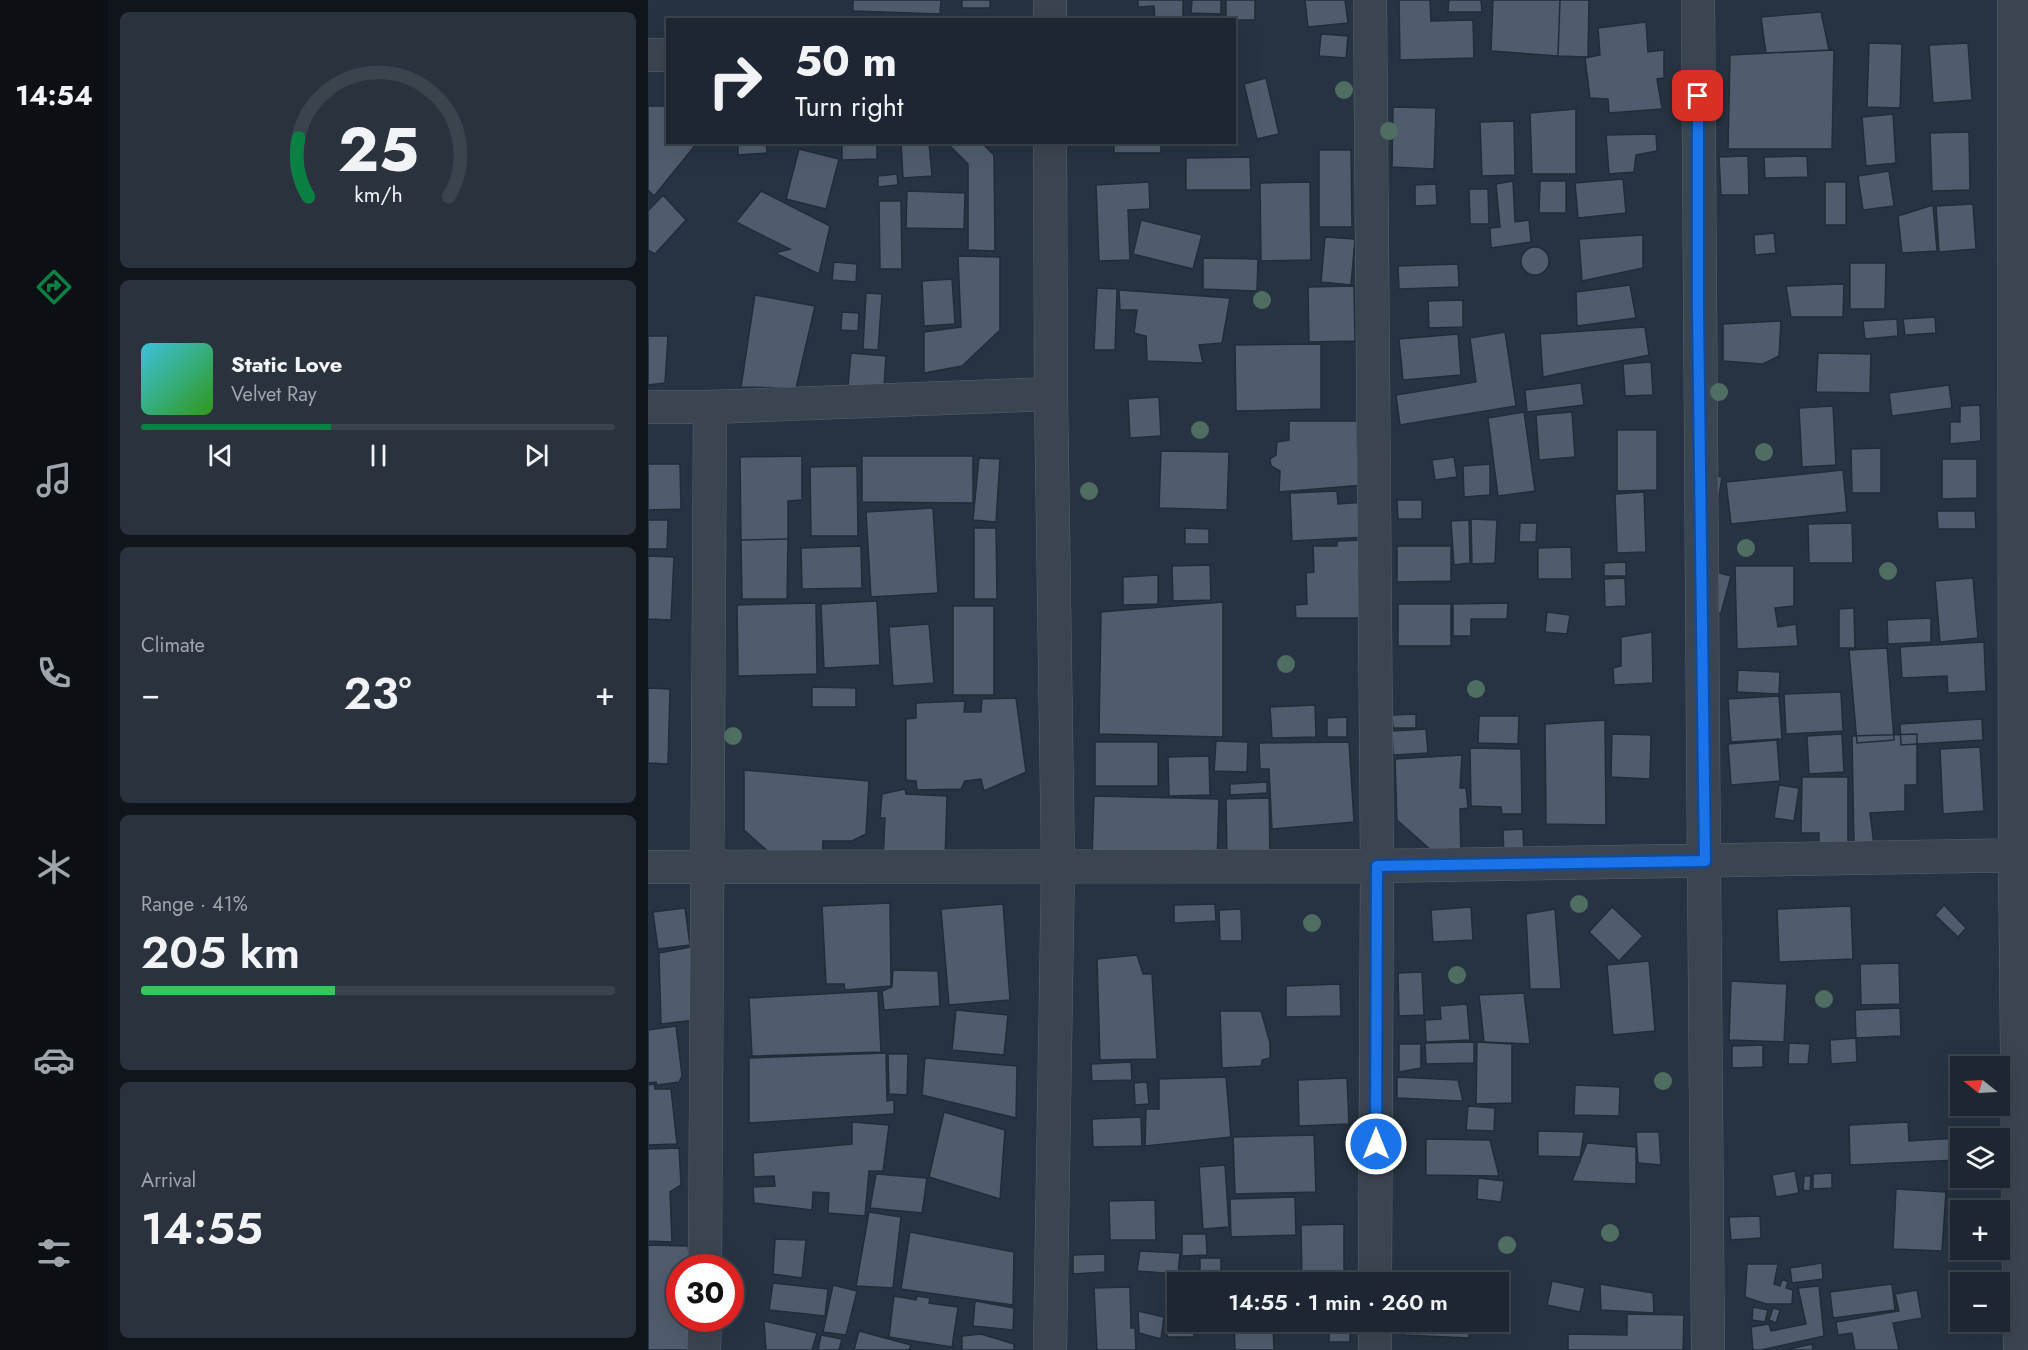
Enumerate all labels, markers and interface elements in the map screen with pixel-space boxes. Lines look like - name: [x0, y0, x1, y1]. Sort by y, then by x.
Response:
- text: 50 m: [795, 31, 897, 92]
- icon: right: [696, 42, 774, 120]
- pin: [1672, 70, 1723, 121]
- text: 14:54: [15, 76, 93, 115]
- icon: arrive: [1681, 79, 1714, 112]
- text: Turn right: [795, 87, 903, 126]
- text: 25: [337, 104, 419, 194]
- text: km/h: [354, 179, 402, 210]
- icon: directions: [33, 266, 75, 308]
- text: Static Love: [231, 348, 342, 380]
- text: Velvet Ray: [231, 380, 317, 409]
- icon: previous: [204, 439, 237, 472]
- icon: pause: [362, 439, 395, 472]
- icon: next: [520, 439, 553, 472]
- icon: music: [33, 459, 75, 501]
- text: Climate: [141, 631, 205, 660]
- icon: phone: [33, 652, 75, 694]
- text: 23°: [343, 661, 412, 726]
- text: −: [141, 670, 160, 717]
- text: +: [595, 670, 615, 717]
- icon: climate: [33, 846, 75, 888]
- text: Range · 41%: [141, 890, 248, 919]
- text: 205 km: [141, 920, 300, 985]
- icon: car: [33, 1039, 75, 1081]
- north arrow: [1950, 1056, 2010, 1116]
- map controls: [1950, 1056, 2010, 1332]
- position arrow: [1344, 1112, 1408, 1176]
- button: layers: [1950, 1128, 2010, 1188]
- text: Arrival: [141, 1166, 196, 1195]
- text: 14:55: [141, 1196, 263, 1261]
- button: +: [1950, 1200, 2010, 1260]
- icon: filters: [33, 1232, 75, 1274]
- speed limit sign: 30: [666, 1254, 744, 1332]
- button: −: [1950, 1272, 2010, 1332]
- text: 14:55 · 1 min · 260 m: [1228, 1286, 1448, 1318]

